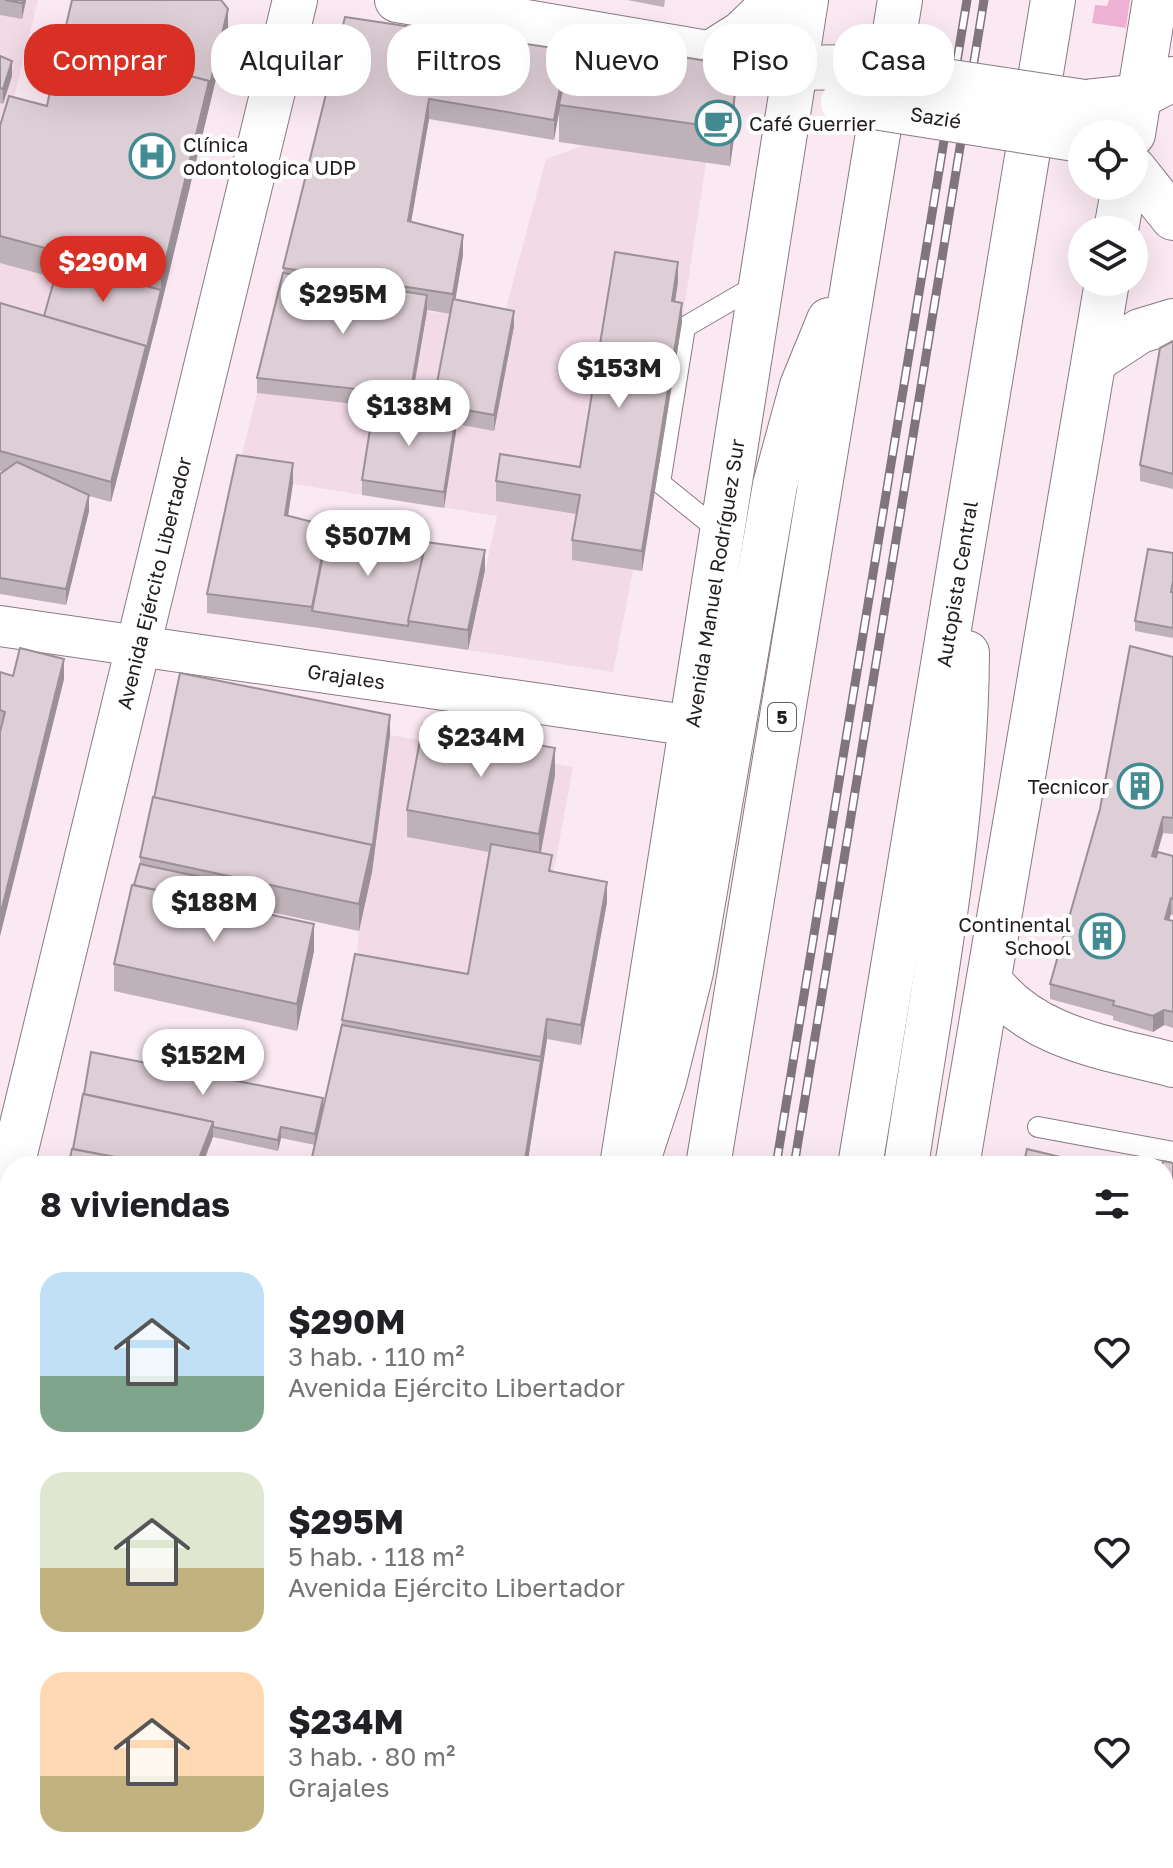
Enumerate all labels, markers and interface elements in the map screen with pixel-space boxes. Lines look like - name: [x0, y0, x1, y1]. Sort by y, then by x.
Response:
- chip: Comprar: [24, 24, 195, 96]
- chip: Alquilar: [211, 24, 371, 96]
- chip: Filtros: [387, 24, 530, 96]
- chip: Nuevo: [546, 24, 687, 96]
- chip: Piso: [703, 24, 817, 96]
- chip: Casa: [833, 24, 954, 96]
- cafe icon: Café Guerrier: [694, 99, 742, 147]
- street label: Sazié: [909, 101, 963, 133]
- place label: Café Guerrier: [749, 111, 876, 135]
- map controls: [1068, 120, 1148, 296]
- button: locate: [1068, 120, 1148, 200]
- hospital icon: Clínica odontologica UDP: [128, 132, 176, 180]
- place label: Clínica odontologica UDP: [183, 132, 356, 179]
- button: layers: [1068, 216, 1148, 296]
- pin: $290M: [47, 236, 159, 304]
- text: $290M: [58, 246, 148, 277]
- pin: $295M: [287, 268, 399, 336]
- text: $295M: [299, 278, 387, 309]
- pin: $153M: [563, 342, 675, 410]
- text: $153M: [576, 352, 662, 383]
- pin: $138M: [353, 380, 465, 448]
- text: $138M: [366, 390, 452, 421]
- street label: Avenida Manuel Rodríguez Sur: [679, 437, 749, 729]
- street label: Avenida Ejército Libertador: [111, 454, 196, 712]
- street label: Autopista Central: [931, 499, 982, 669]
- pin: $507M: [312, 510, 424, 578]
- text: $507M: [324, 520, 412, 551]
- street label: Grajales: [306, 659, 387, 693]
- road number: 5: [768, 703, 796, 731]
- pin: $234M: [425, 711, 537, 779]
- text: $234M: [437, 721, 525, 752]
- building icon: Tecnicor: [1116, 762, 1164, 810]
- place label: Tecnicor: [1028, 774, 1109, 798]
- pin: $188M: [158, 876, 270, 944]
- text: $188M: [170, 886, 258, 917]
- place label: Continental School: [958, 912, 1071, 959]
- building icon: Continental School: [1078, 912, 1126, 960]
- pin: $152M: [147, 1029, 259, 1097]
- text: $152M: [160, 1039, 246, 1070]
- icon: filters: [1090, 1182, 1134, 1226]
- text: 8 viviendas: [40, 1184, 230, 1224]
- text: $290M: [288, 1301, 405, 1341]
- icon: home: [104, 1304, 200, 1400]
- icon: heart: [1090, 1330, 1134, 1374]
- text: 3 hab. · 110 m²: [288, 1341, 465, 1372]
- text: Avenida Ejército Libertador: [288, 1372, 625, 1403]
- text: $295M: [288, 1501, 404, 1541]
- icon: home: [104, 1504, 200, 1600]
- icon: heart: [1090, 1530, 1134, 1574]
- text: 5 hab. · 118 m²: [288, 1541, 464, 1572]
- text: Avenida Ejército Libertador: [288, 1572, 625, 1603]
- text: $234M: [288, 1701, 404, 1741]
- icon: home: [104, 1704, 200, 1800]
- icon: heart: [1090, 1730, 1134, 1774]
- text: 3 hab. · 80 m²: [288, 1741, 455, 1772]
- text: Grajales: [288, 1772, 389, 1803]

